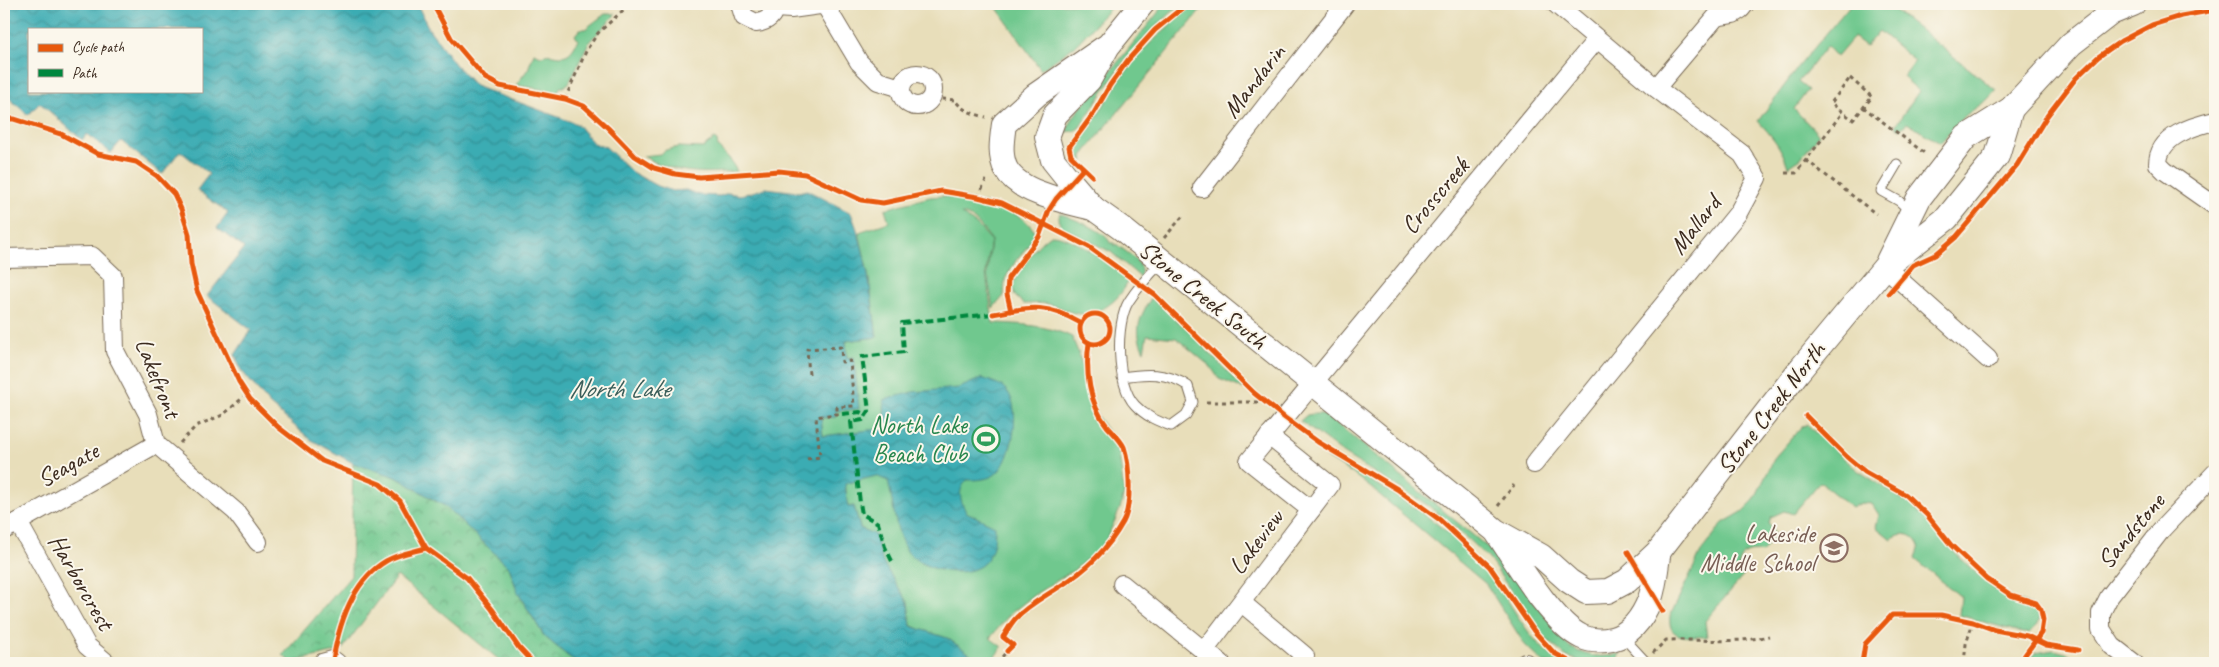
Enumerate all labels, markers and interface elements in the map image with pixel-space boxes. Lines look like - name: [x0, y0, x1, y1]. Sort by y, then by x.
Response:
- legend: [28, 28, 202, 92]
- street label: Mandarin: [1215, 37, 1293, 124]
- text: Cycle path: [72, 38, 124, 57]
- text: Path: [72, 64, 98, 83]
- street label: Crosscreek: [1394, 150, 1477, 241]
- street label: Mallard: [1662, 186, 1731, 261]
- street label: Stone Creek South: [1132, 233, 1274, 357]
- street label: Lakefront: [128, 333, 189, 425]
- street label: Stone Creek North: [1709, 334, 1834, 481]
- water label: North Lake: [569, 372, 673, 405]
- place label: North Lake Beach Club: [871, 409, 969, 470]
- sports icon: North Lake Beach Club: [971, 424, 1001, 454]
- street label: Seagate: [32, 434, 106, 495]
- street label: Sandstone: [2090, 485, 2173, 575]
- street label: Lakeview: [1221, 502, 1292, 581]
- place label: Lakeside Middle School: [1700, 518, 1820, 579]
- street label: Harborcrest: [41, 528, 123, 638]
- school or university icon: Lakeside Middle School: [1819, 533, 1849, 563]

